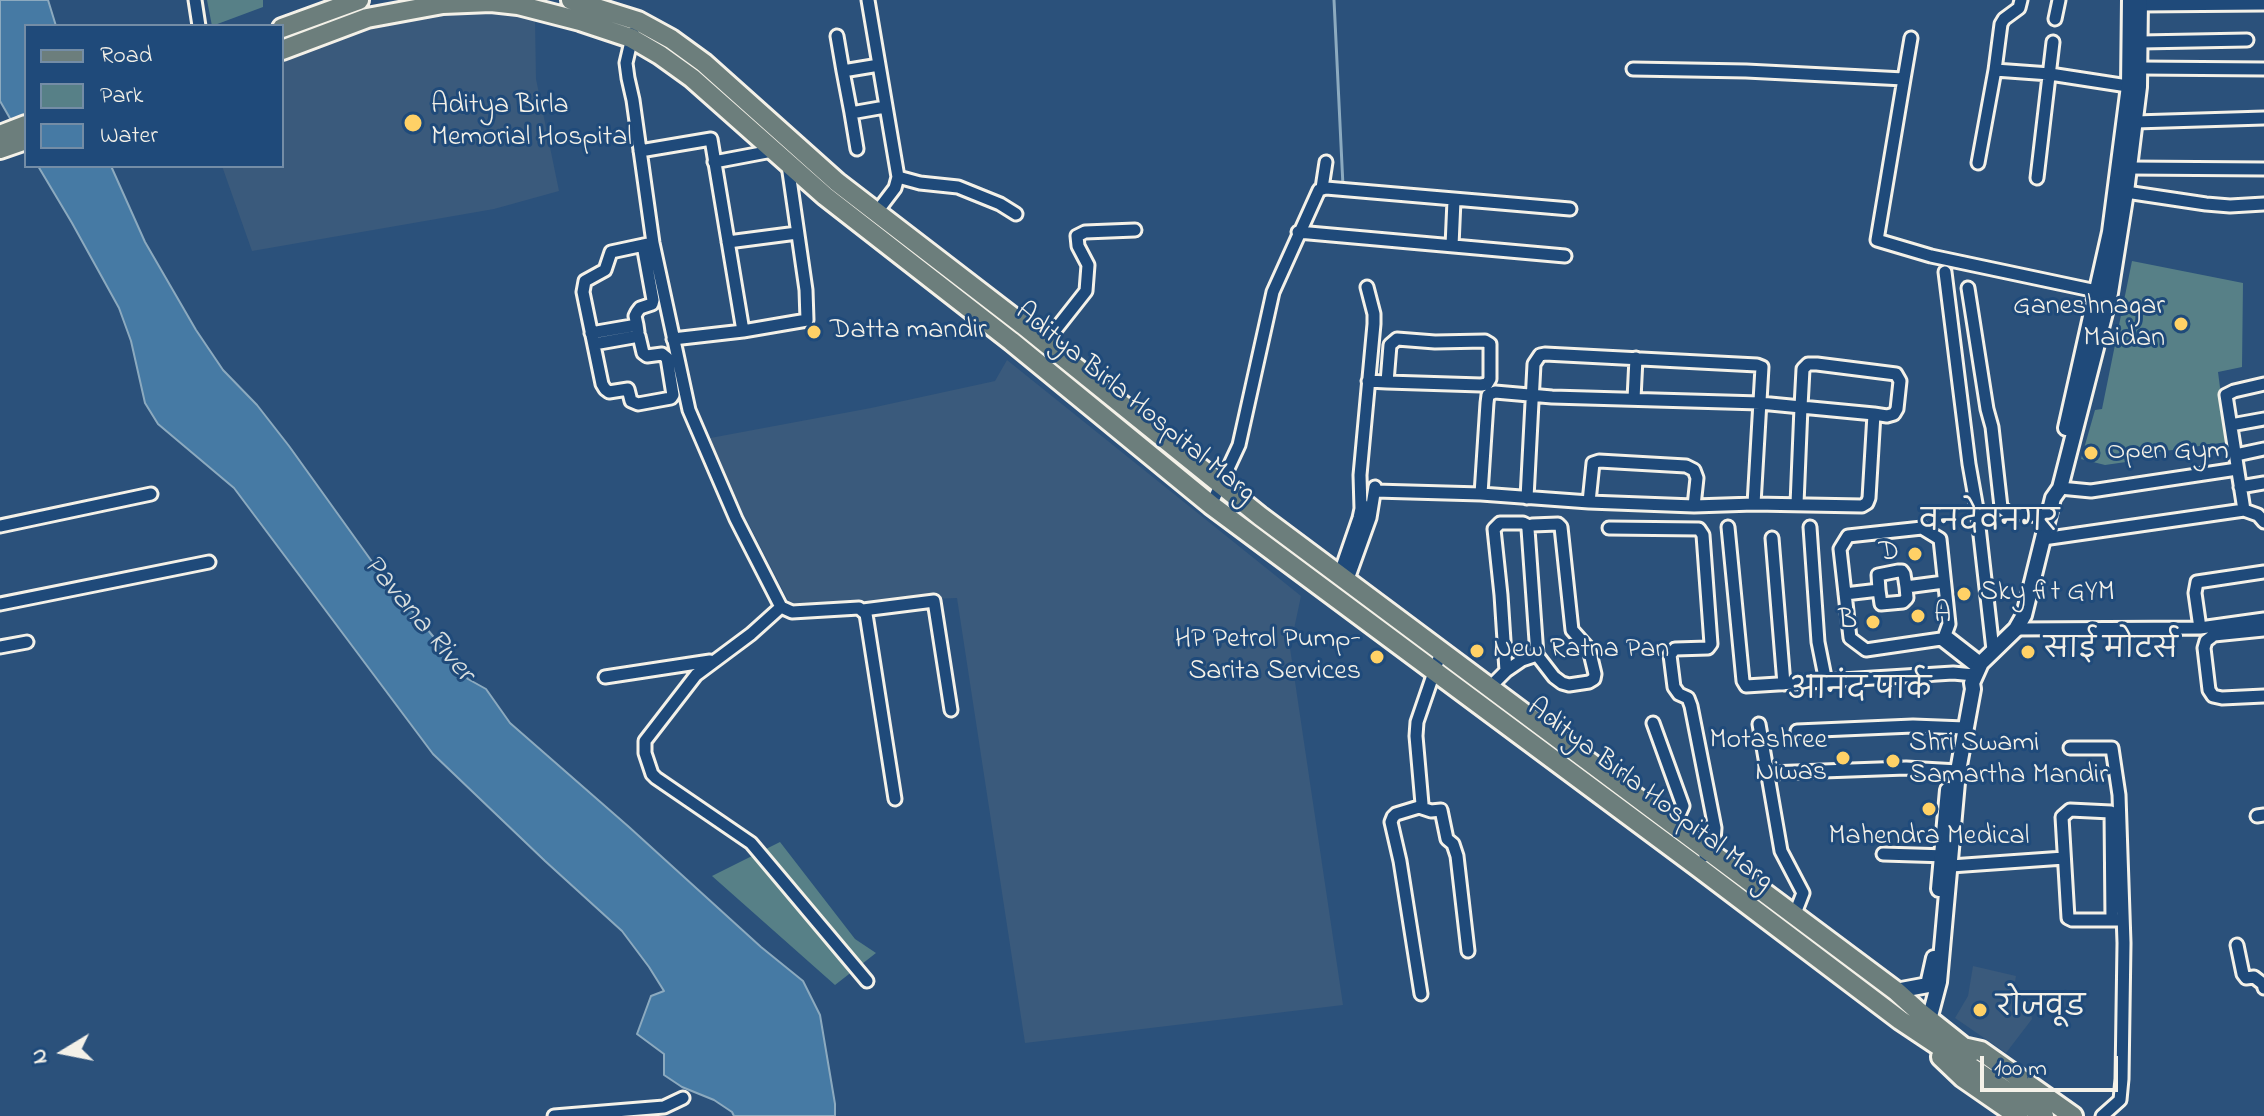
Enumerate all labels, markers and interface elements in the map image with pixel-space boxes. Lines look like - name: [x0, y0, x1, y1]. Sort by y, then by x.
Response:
- legend: [24, 24, 284, 168]
- text: Road: [100, 39, 152, 74]
- text: Park: [100, 79, 143, 114]
- place label: Aditya Birla Memorial Hospital: [431, 90, 632, 156]
- marker: Aditya Birla Memorial Hospital: [402, 112, 424, 134]
- text: Water: [100, 119, 158, 154]
- place label: Ganeshnagar Maidan: [2013, 291, 2165, 357]
- street label: Aditya Birla Hospital Marg: [1007, 297, 1261, 511]
- place label: Datta mandir: [830, 315, 987, 349]
- marker: Ganeshnagar Maidan: [2172, 315, 2190, 333]
- marker: Datta mandir: [805, 323, 823, 341]
- place label: Open Gym: [2107, 436, 2229, 470]
- marker: Open Gym: [2082, 444, 2100, 462]
- district label: वनदेवनगर: [1919, 507, 2059, 543]
- place label: D: [1878, 537, 1899, 571]
- marker: D: [1906, 545, 1924, 563]
- water label: Pavana River: [353, 549, 481, 691]
- place label: Sky fit GYM: [1980, 577, 2115, 611]
- marker: Sky fit GYM: [1955, 585, 1973, 603]
- place label: A: [1934, 599, 1951, 633]
- place label: B: [1838, 605, 1857, 639]
- marker: A: [1909, 607, 1927, 625]
- marker: B: [1864, 613, 1882, 631]
- place label: HP Petrol Pump- Sarita Services: [1175, 624, 1361, 690]
- place label: New Ratna Pan: [1493, 634, 1669, 668]
- place label: साई मोटर्स: [2044, 635, 2178, 669]
- marker: New Ratna Pan: [1468, 642, 1486, 660]
- marker: साई मोटर्स: [2019, 643, 2037, 661]
- marker: HP Petrol Pump- Sarita Services: [1368, 648, 1386, 666]
- district label: आनंद पार्क: [1787, 675, 1931, 711]
- street label: Aditya Birla Hospital Marg: [1519, 692, 1779, 900]
- place label: Motashree Niwas: [1710, 725, 1827, 791]
- place label: Shri Swami Samartha Mandir: [1909, 728, 2108, 794]
- marker: Motashree Niwas: [1834, 749, 1852, 767]
- marker: Shri Swami Samartha Mandir: [1884, 752, 1902, 770]
- marker: Mahendra Medical: [1920, 800, 1938, 818]
- place label: Mahendra Medical: [1829, 821, 2029, 855]
- place label: रोजवूड: [1996, 993, 2085, 1027]
- marker: रोजवूड: [1971, 1001, 1989, 1019]
- north arrow: [24, 1012, 104, 1092]
- scale bar: [1984, 1040, 2122, 1090]
- text: N: [23, 1046, 57, 1066]
- text: 100 m: [1994, 1052, 2047, 1087]

